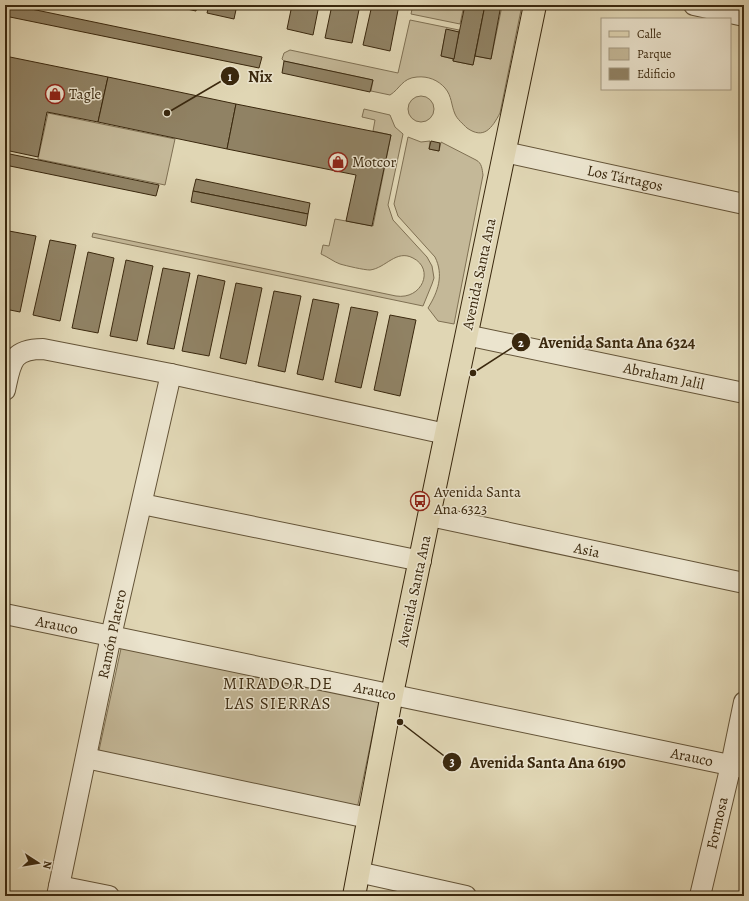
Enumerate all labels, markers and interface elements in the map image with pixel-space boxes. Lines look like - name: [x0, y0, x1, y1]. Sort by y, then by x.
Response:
- legend: [601, 18, 731, 90]
- text: Calle: [637, 26, 661, 42]
- text: Parque: [637, 46, 672, 62]
- callout: Nix: [220, 62, 280, 90]
- text: Nix: [248, 66, 272, 88]
- text: Edificio: [637, 66, 675, 82]
- text: 1: [228, 69, 233, 85]
- shop icon: Tagle: [44, 83, 66, 105]
- place label: Tagle: [69, 84, 102, 104]
- shop icon: Motcor: [327, 151, 349, 173]
- place label: Motcor: [352, 152, 396, 172]
- street label: Los Tártagos: [585, 160, 665, 196]
- street label: Avenida Santa Ana: [457, 216, 501, 333]
- callout: Avenida Santa Ana 6324: [511, 328, 704, 356]
- text: Avenida Santa Ana 6324: [538, 332, 696, 354]
- text: 2: [518, 335, 524, 351]
- street label: Abraham Jalil: [621, 357, 707, 394]
- place label: Avenida Santa Ana 6323: [433, 482, 521, 519]
- bus stop icon: Avenida Santa Ana 6323: [409, 490, 431, 512]
- street label: Avenida Santa Ana: [392, 533, 436, 650]
- street label: Asia: [571, 537, 602, 562]
- street label: Ramón Platero: [93, 588, 131, 680]
- street label: Arauco: [33, 611, 80, 639]
- district label: MIRADOR DE LAS SIERRAS: [223, 672, 333, 715]
- street label: Arauco: [351, 677, 398, 705]
- street label: Arauco: [668, 743, 715, 771]
- callout: Avenida Santa Ana 6190: [442, 748, 634, 776]
- text: Avenida Santa Ana 6190: [469, 752, 626, 774]
- text: 3: [449, 754, 455, 770]
- street label: Formosa: [701, 795, 733, 851]
- north arrow: [18, 843, 58, 883]
- text: N: [39, 859, 55, 870]

